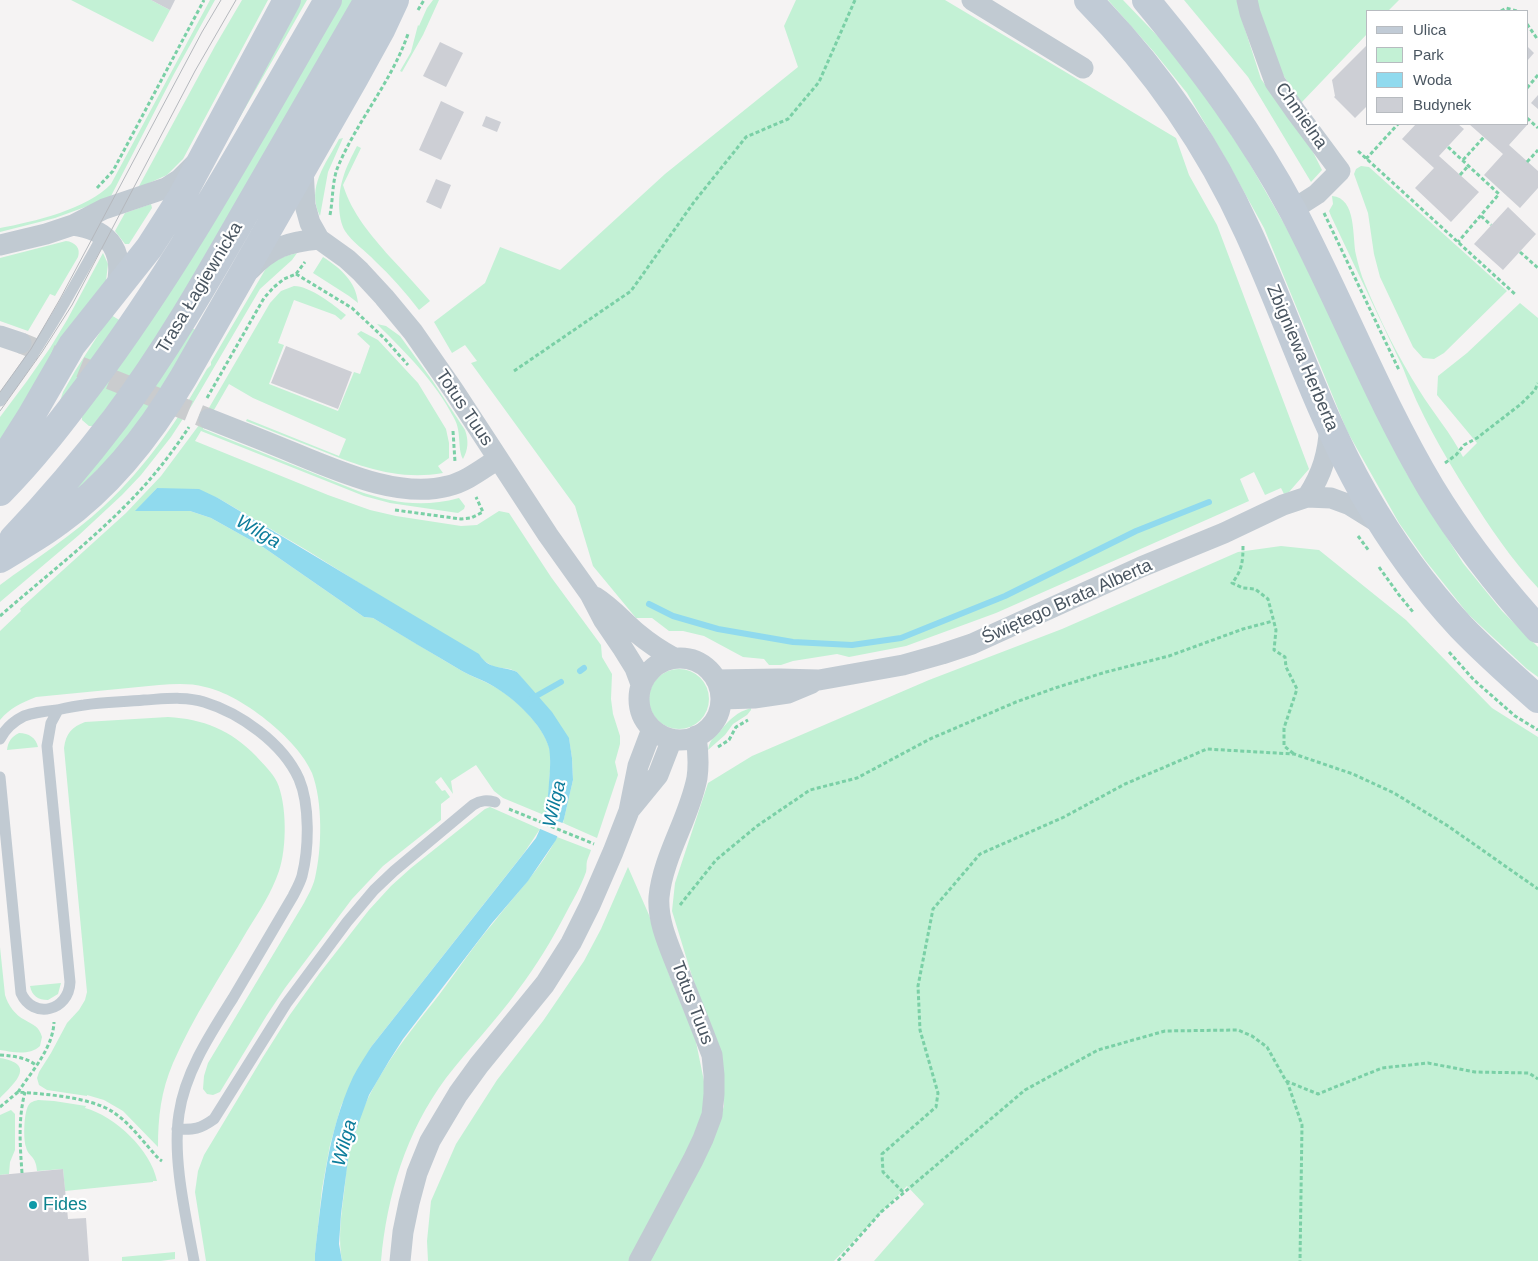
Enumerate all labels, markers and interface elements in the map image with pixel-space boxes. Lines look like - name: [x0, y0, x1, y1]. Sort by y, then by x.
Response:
- legend: [1366, 10, 1528, 125]
- text: Ulica: [1413, 21, 1446, 38]
- text: Park: [1413, 46, 1444, 63]
- text: Woda: [1413, 71, 1452, 88]
- street label: Chmielna: [1270, 79, 1332, 153]
- text: Budynek: [1413, 96, 1471, 113]
- street label: Trasa Łagiewnicka: [152, 218, 248, 358]
- street label: Zbigniewa Herberta: [1261, 281, 1343, 435]
- street label: Totus Tuus: [431, 366, 497, 450]
- water label: Wilga: [232, 510, 284, 554]
- street label: Świętego Brata Alberta: [979, 555, 1155, 649]
- water label: Wilga: [539, 778, 571, 830]
- street label: Totus Tuus: [666, 958, 718, 1048]
- water label: Wilga: [328, 1117, 362, 1169]
- place label: Fides: [43, 1194, 87, 1216]
- marker: Fides: [27, 1199, 39, 1211]

